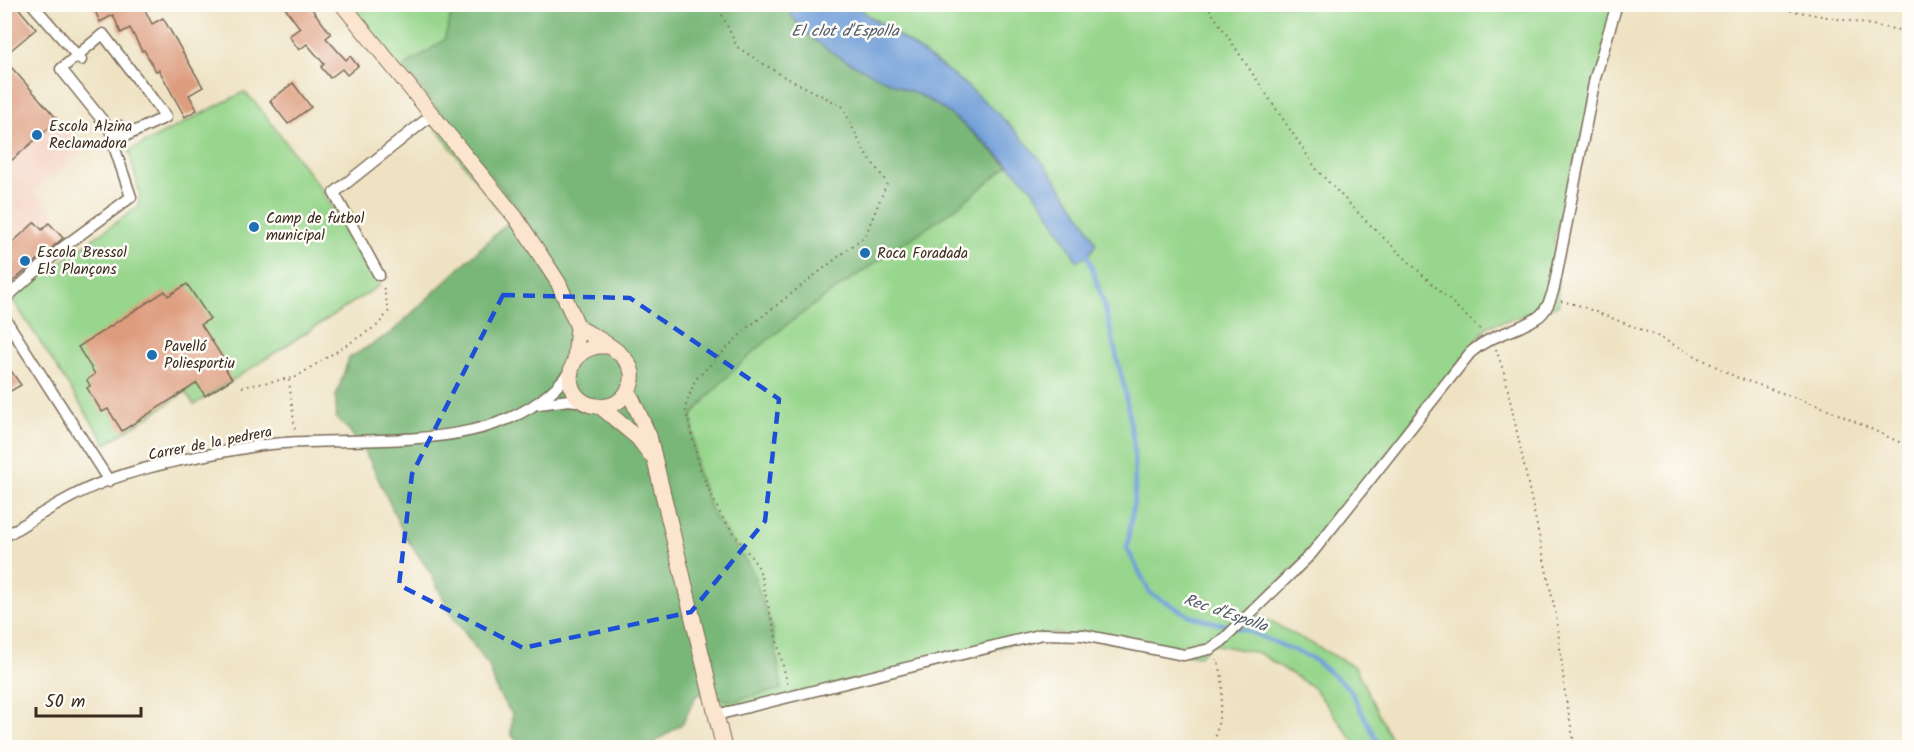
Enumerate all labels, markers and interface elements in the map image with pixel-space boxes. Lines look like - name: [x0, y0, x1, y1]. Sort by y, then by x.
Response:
- water label: El clot d'Espolla: [791, 19, 900, 44]
- place label: Escola Alzina Reclamadora: [49, 115, 132, 156]
- marker: Escola Alzina Reclamadora: [30, 128, 44, 142]
- place label: Camp de futbol municipal: [266, 207, 365, 248]
- marker: Camp de futbol municipal: [247, 220, 261, 234]
- place label: Escola Bressol Els Plançons: [37, 241, 127, 282]
- place label: Roca Foradada: [877, 242, 968, 266]
- marker: Roca Foradada: [858, 246, 872, 260]
- marker: Escola Bressol Els Plançons: [18, 254, 32, 268]
- place label: Pavelló Poliesportiu: [164, 335, 235, 376]
- marker: Pavelló Poliesportiu: [145, 348, 159, 362]
- street label: Carrer de la pedrera: [146, 420, 274, 468]
- water label: Rec d'Espolla: [1180, 587, 1272, 640]
- scale bar: [36, 680, 141, 718]
- text: 50 m: [45, 688, 85, 717]

